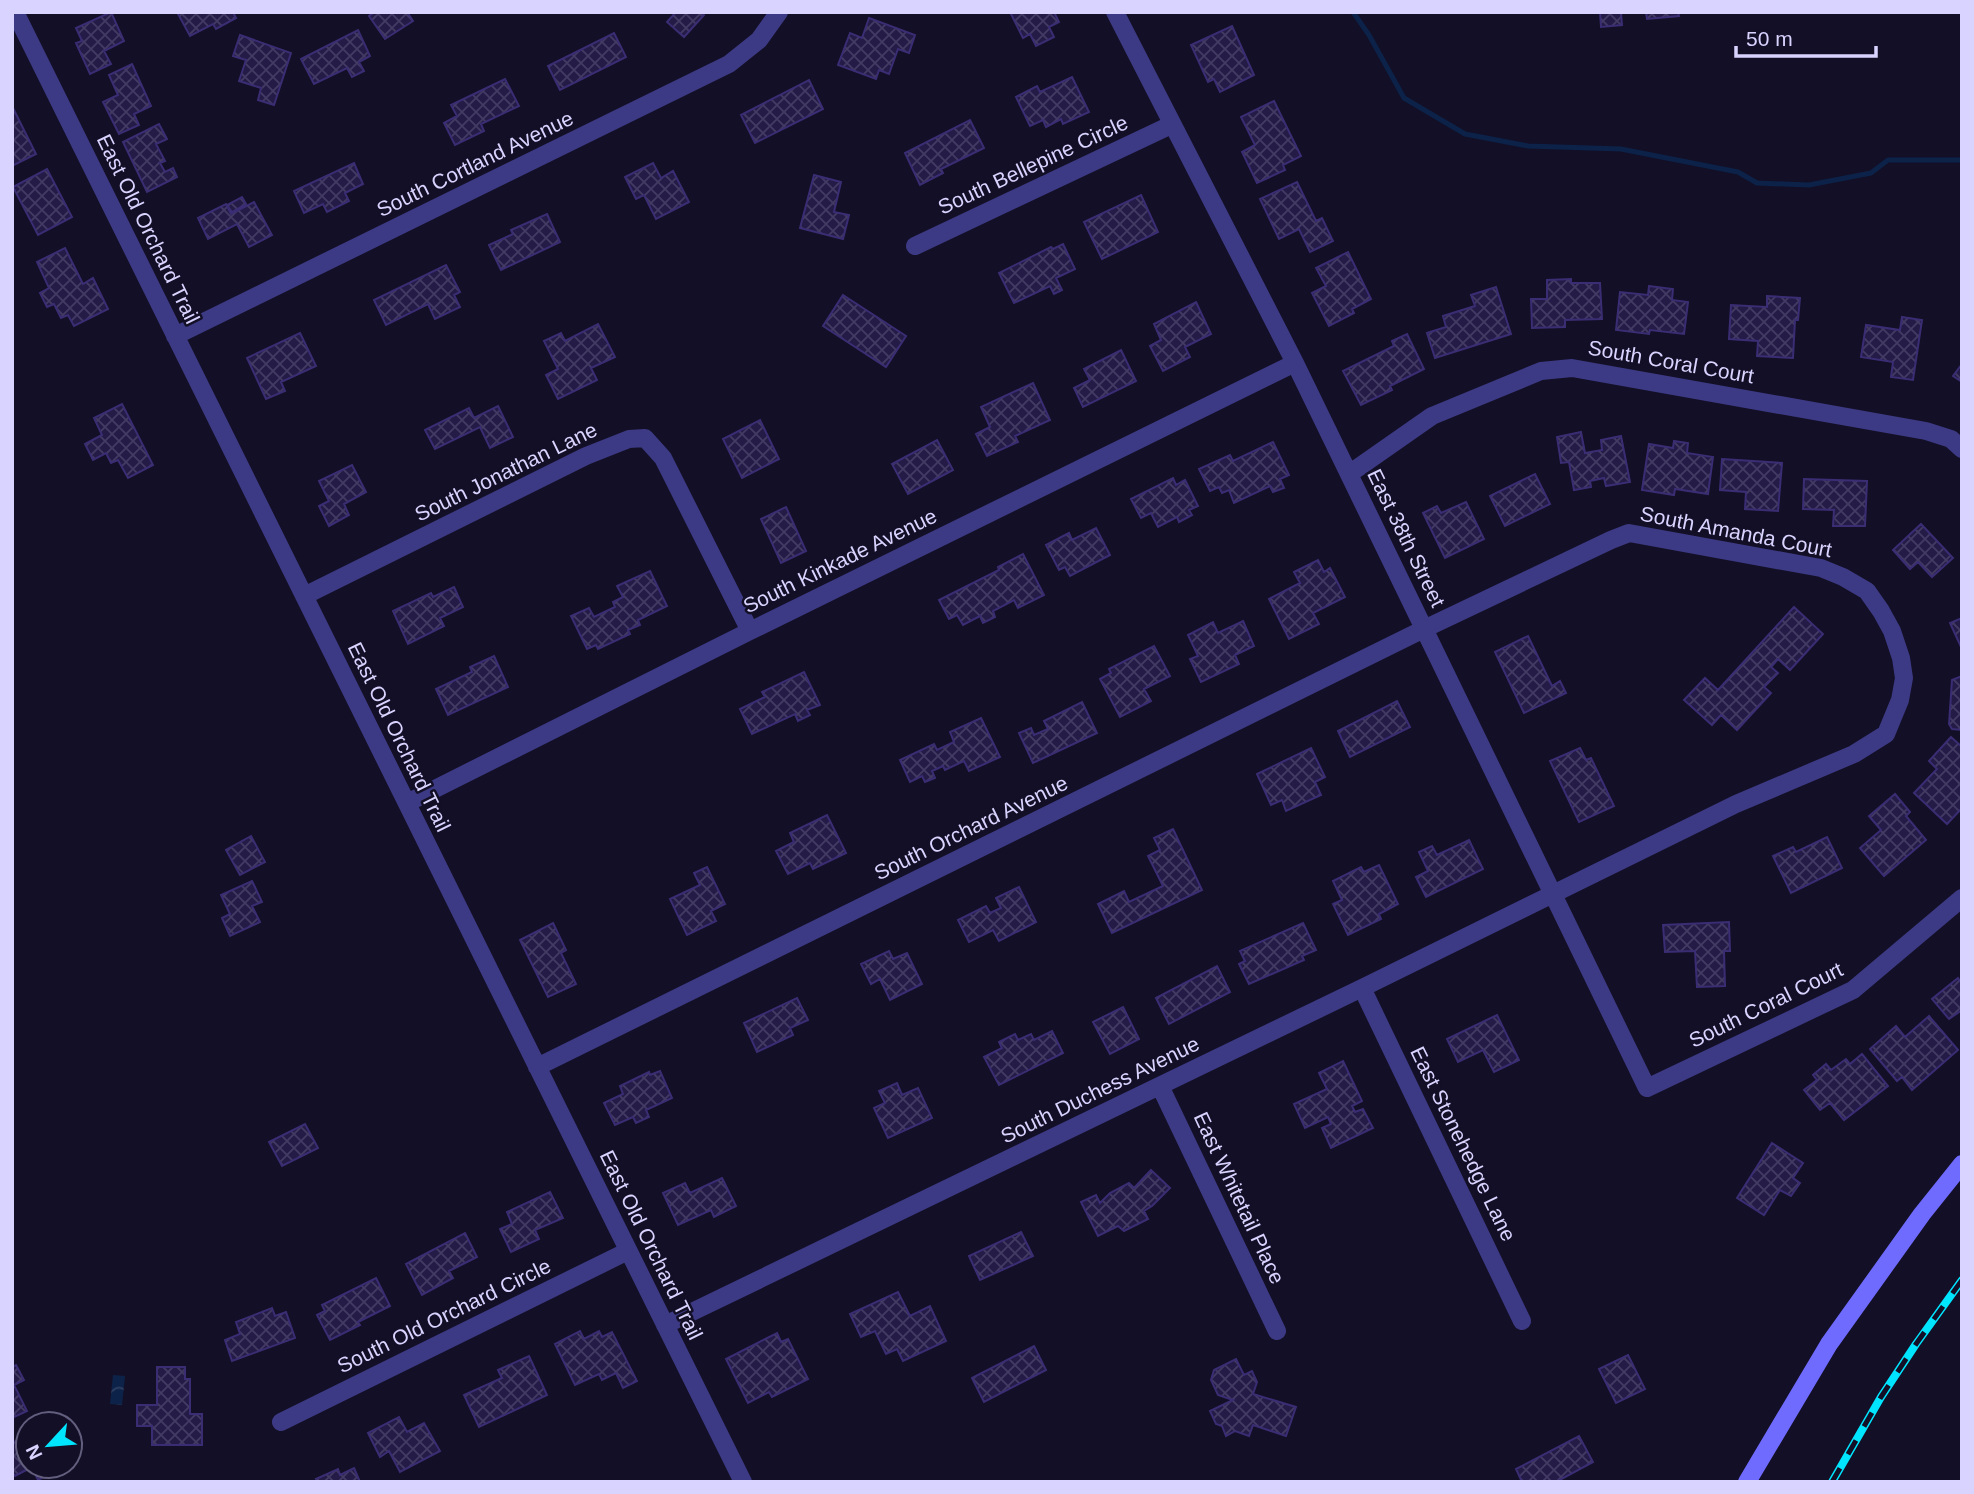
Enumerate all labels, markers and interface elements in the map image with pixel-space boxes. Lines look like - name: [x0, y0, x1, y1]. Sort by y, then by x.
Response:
- scale bar: [1736, 14, 1876, 58]
- text: 50 m: [1746, 27, 1793, 50]
- street label: South Cortland Avenue: [373, 106, 577, 221]
- street label: South Bellepine Circle: [934, 110, 1131, 219]
- street label: East Old Orchard Trail: [93, 130, 204, 327]
- street label: South Coral Court: [1586, 336, 1756, 387]
- street label: South Jonathan Lane: [411, 417, 601, 526]
- street label: East 38th Street: [1363, 465, 1450, 611]
- street label: South Amanda Court: [1638, 502, 1834, 561]
- street label: South Kinkade Avenue: [739, 504, 940, 617]
- street label: East Old Orchard Trail: [344, 638, 455, 835]
- street label: South Orchard Avenue: [870, 771, 1071, 884]
- street label: South Coral Court: [1685, 957, 1847, 1052]
- street label: South Duchess Avenue: [997, 1031, 1203, 1148]
- street label: East Stonehedge Lane: [1406, 1043, 1521, 1245]
- street label: East Whitetail Place: [1190, 1108, 1289, 1287]
- street label: East Old Orchard Trail: [596, 1146, 707, 1343]
- street label: South Old Orchard Circle: [333, 1254, 554, 1377]
- north arrow: [14, 1410, 84, 1480]
- text: N: [22, 1441, 47, 1463]

